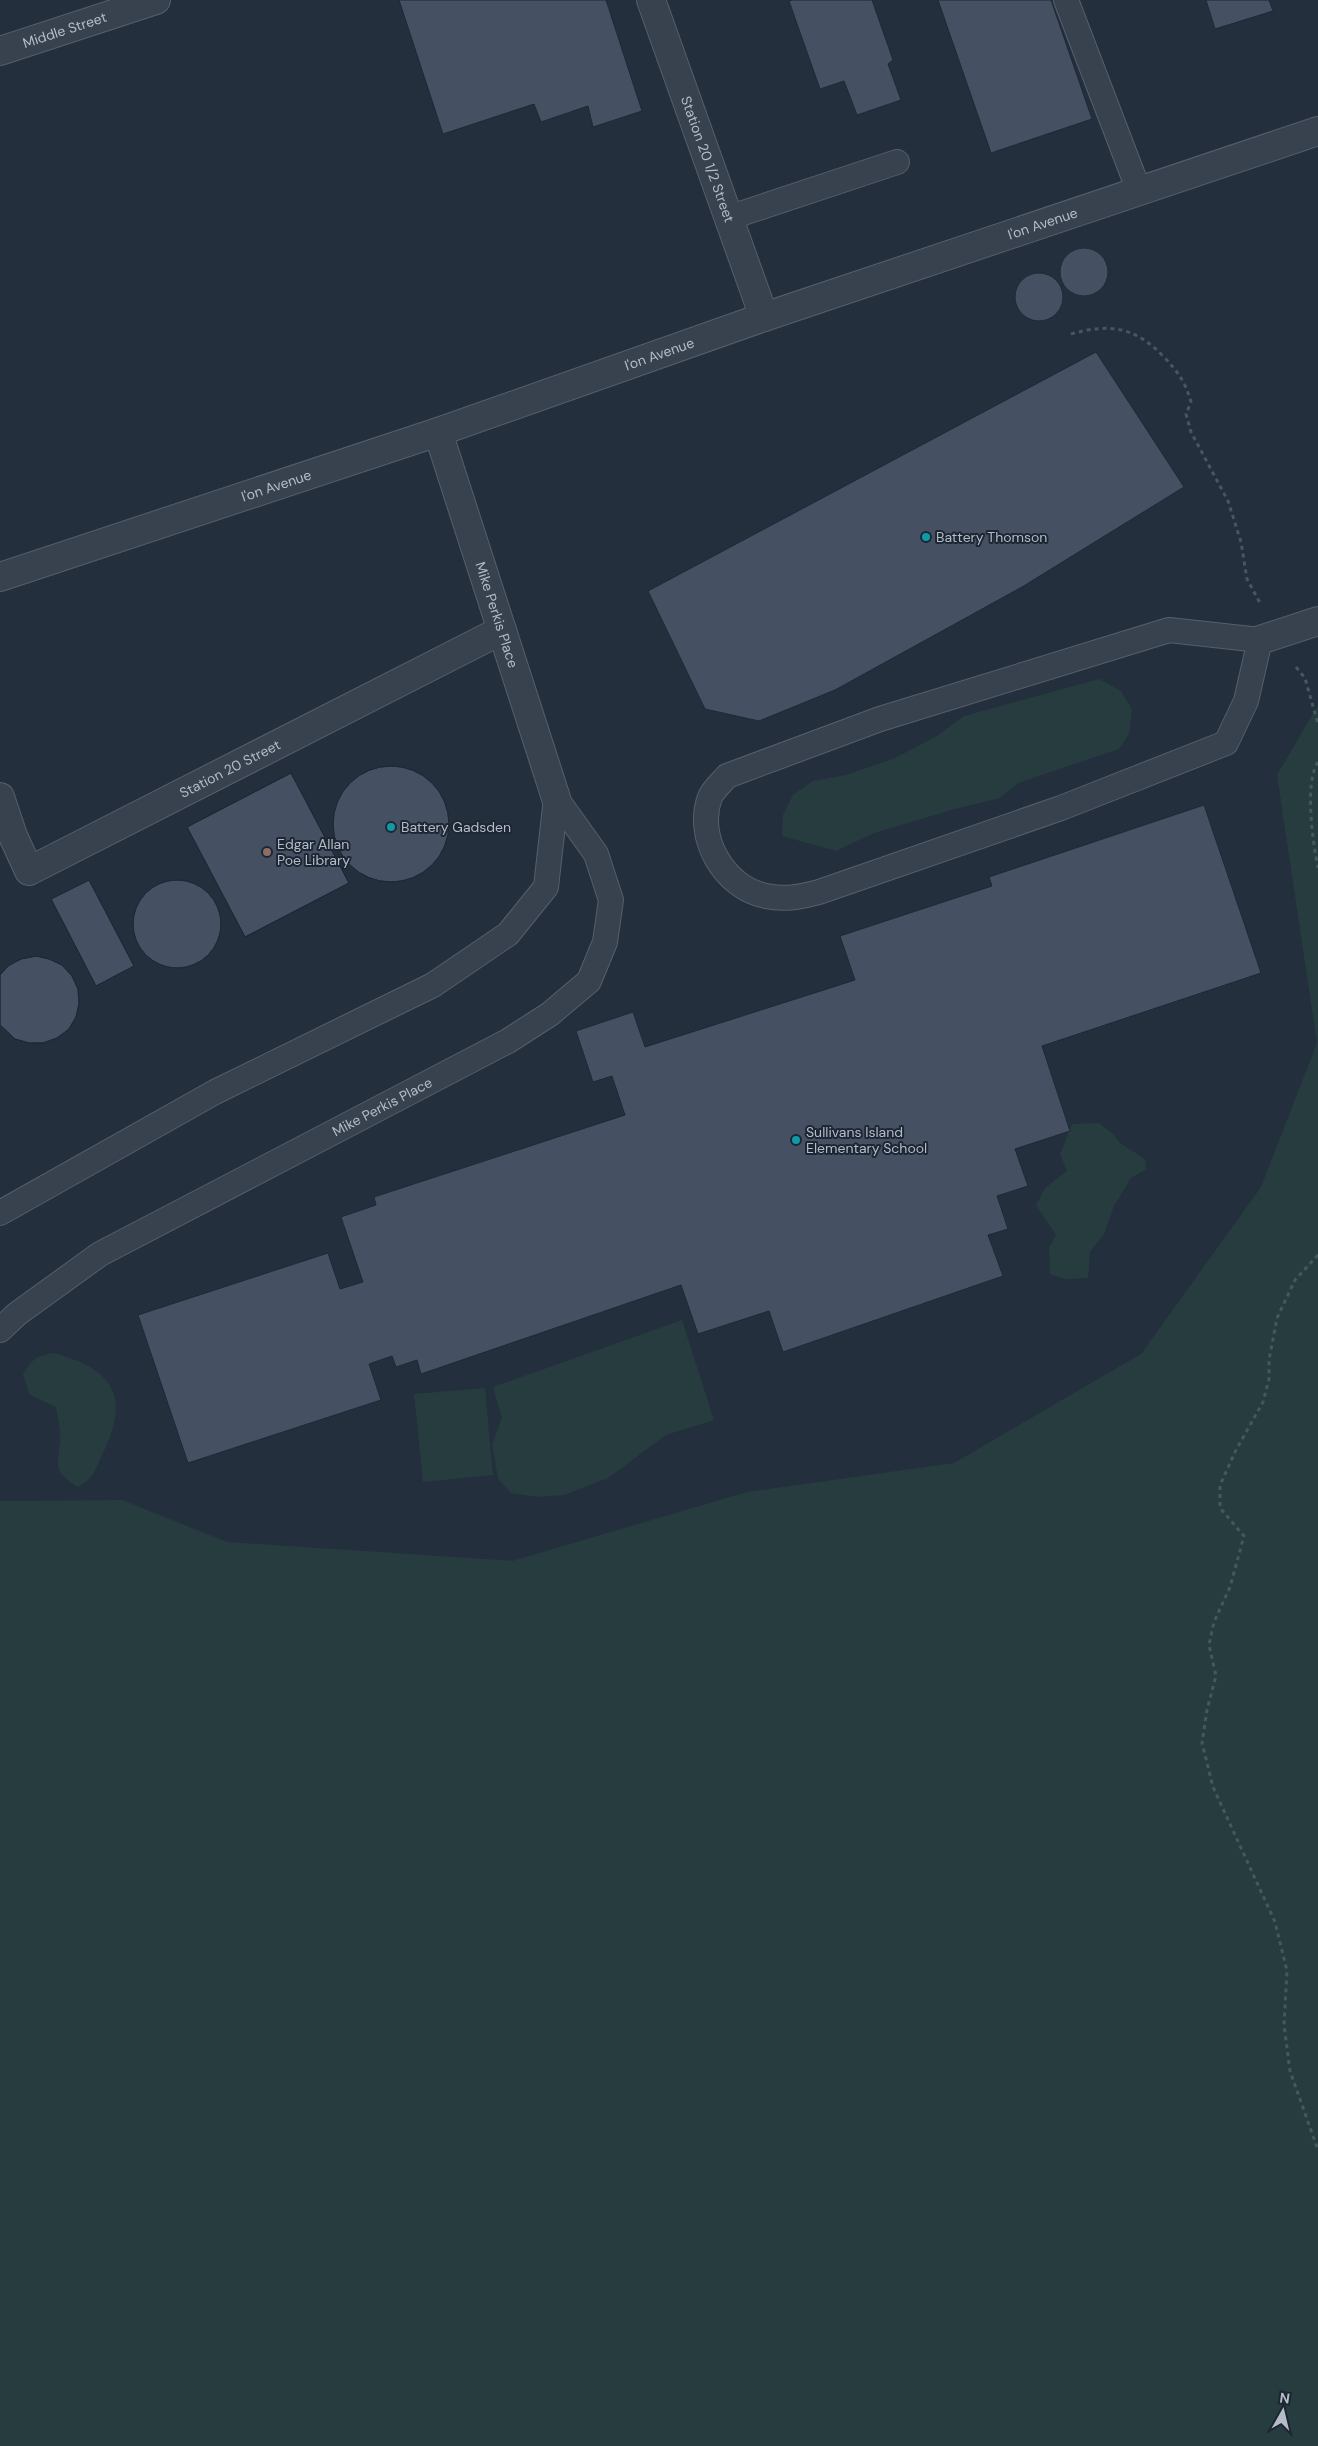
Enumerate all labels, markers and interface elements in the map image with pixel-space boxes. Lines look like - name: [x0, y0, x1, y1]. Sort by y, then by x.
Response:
- street label: Middle Street: [20, 8, 109, 52]
- street label: Station 20 1/2 Street: [677, 94, 738, 225]
- street label: I'on Avenue: [1005, 203, 1080, 244]
- street label: I'on Avenue: [622, 333, 697, 375]
- street label: I'on Avenue: [239, 466, 314, 505]
- place label: Battery Thomson: [936, 528, 1047, 546]
- marker: Battery Thomson: [920, 531, 932, 543]
- street label: Mike Perkis Place: [471, 559, 522, 670]
- street label: Station 20 Street: [176, 735, 283, 802]
- place label: Battery Gadsden: [401, 818, 511, 836]
- marker: Battery Gadsden: [385, 821, 397, 833]
- place label: Edgar Allan Poe Library: [277, 835, 350, 869]
- marker: Edgar Allan Poe Library: [261, 846, 273, 858]
- street label: Mike Perkis Place: [329, 1073, 435, 1140]
- place label: Sullivans Island Elementary School: [806, 1123, 927, 1157]
- marker: Sullivans Island Elementary School: [790, 1134, 802, 1146]
- north arrow: [1258, 2386, 1308, 2436]
- text: N: [1278, 2389, 1291, 2408]

